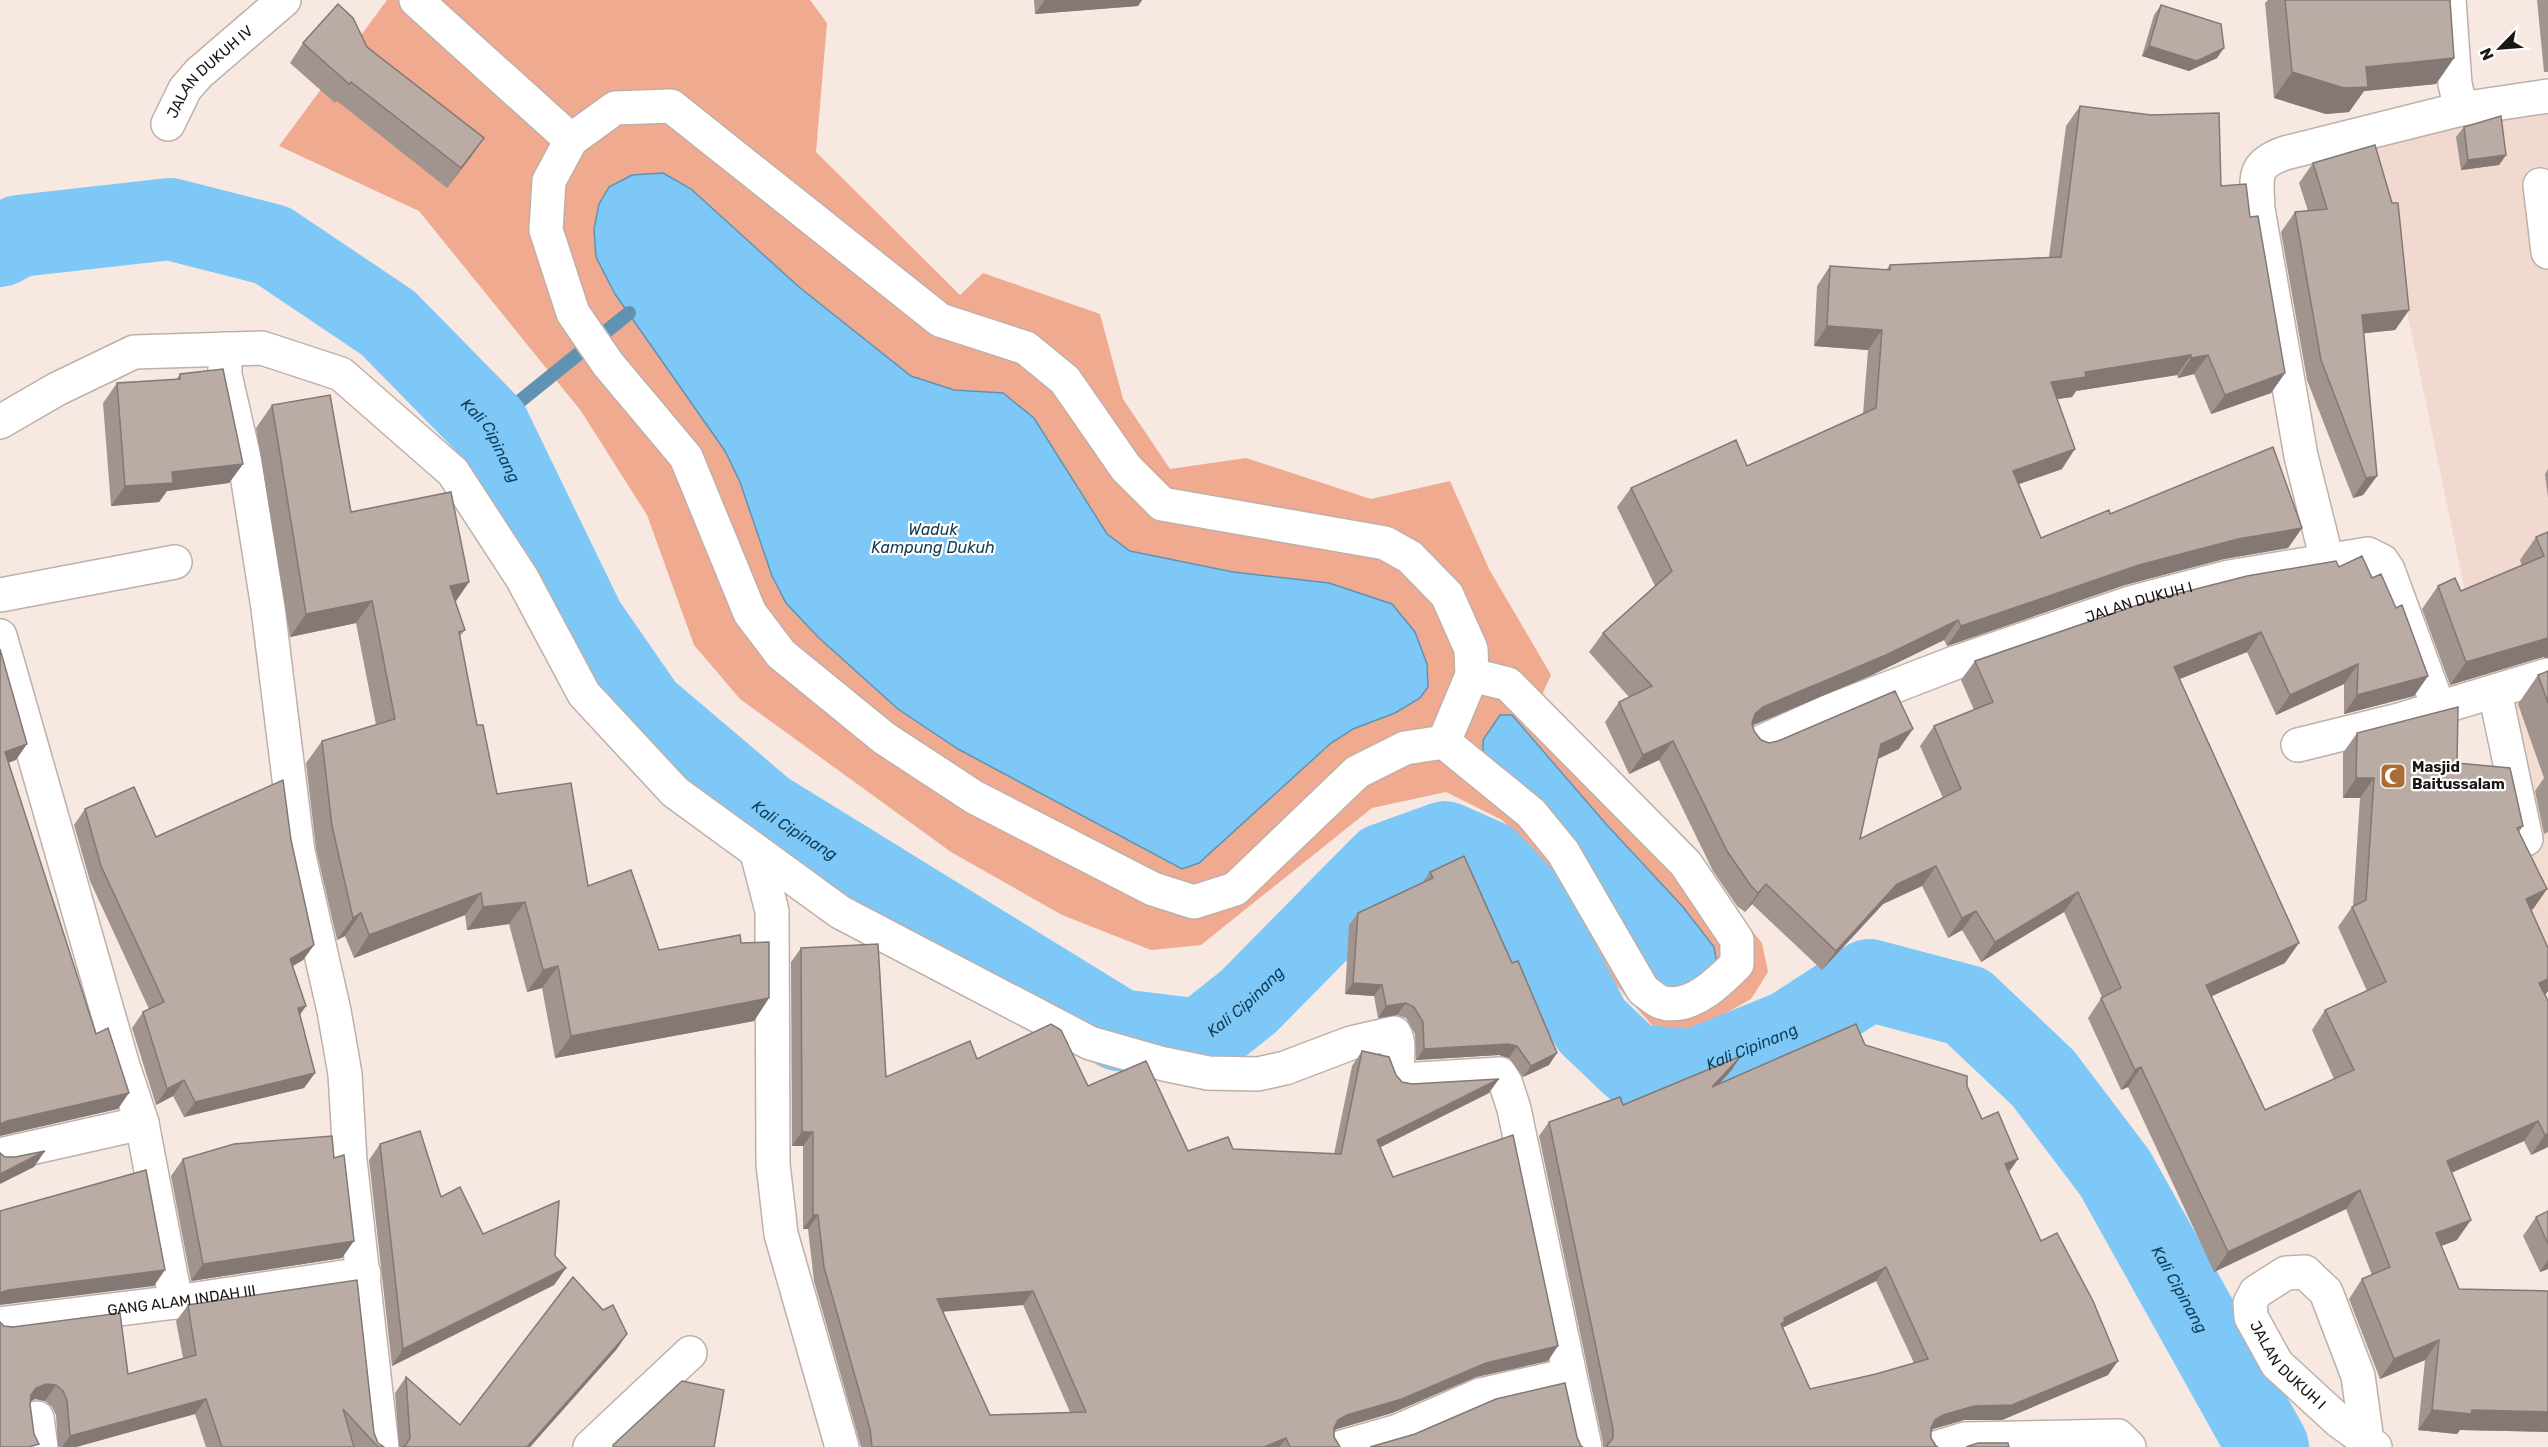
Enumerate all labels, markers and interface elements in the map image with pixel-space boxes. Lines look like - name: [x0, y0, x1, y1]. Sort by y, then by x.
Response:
- north arrow: [2470, 18, 2530, 78]
- street label: JALAN DUKUH IV: [163, 22, 257, 121]
- text: N: [2476, 45, 2498, 63]
- water label: Kali Cipinang: [458, 394, 525, 486]
- water label: Waduk Kampung Dukuh: [871, 520, 995, 557]
- street label: JALAN DUKUH I: [2083, 578, 2195, 627]
- place label: Masjid Baitussalam: [2412, 758, 2505, 793]
- mosque icon: Masjid Baitussalam: [2378, 761, 2408, 791]
- water label: Kali Cipinang: [749, 796, 841, 864]
- water label: Kali Cipinang: [1203, 962, 1288, 1041]
- water label: Kali Cipinang: [1703, 1019, 1801, 1074]
- water label: Kali Cipinang: [2148, 1242, 2212, 1337]
- street label: GANG ALAM INDAH III: [106, 1281, 257, 1320]
- street label: JALAN DUKUH I: [2246, 1318, 2330, 1413]

